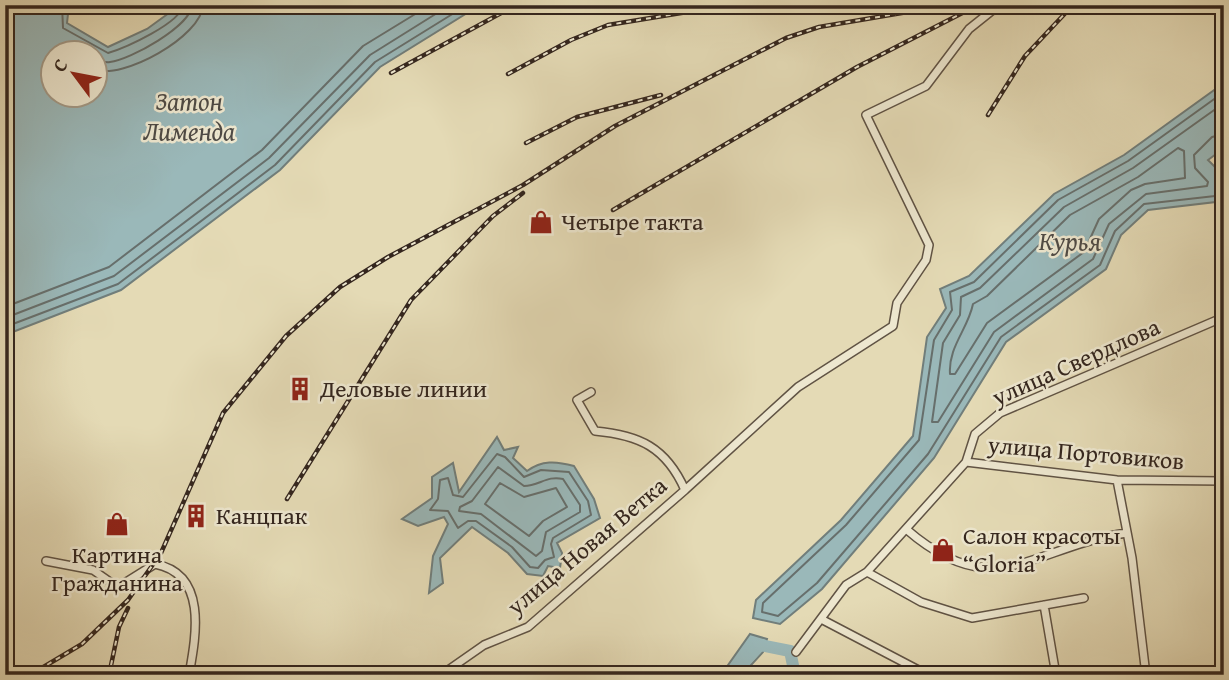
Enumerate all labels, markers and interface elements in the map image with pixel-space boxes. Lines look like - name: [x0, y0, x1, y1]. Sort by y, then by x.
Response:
- north arrow: [38, 38, 108, 108]
- text: С: [45, 53, 74, 77]
- water label: Затон Лименда: [143, 81, 235, 150]
- place label: Четыре такта: [561, 204, 704, 239]
- shop icon: Четыре такта: [527, 208, 555, 236]
- water label: Курья: [1039, 221, 1101, 260]
- street label: улица Свердлова: [985, 309, 1166, 415]
- place label: Деловые линии: [319, 371, 487, 406]
- building icon: Деловые линии: [286, 375, 314, 403]
- street label: улица Портовиков: [985, 426, 1186, 479]
- street label: улица Новая Ветка: [498, 468, 675, 624]
- place label: Канцпак: [216, 498, 308, 533]
- building icon: Канцпак: [182, 502, 210, 530]
- shop icon: Картина Гражданина: [103, 510, 131, 538]
- place label: Салон красоты “Gloria”: [963, 518, 1121, 581]
- shop icon: Салон красоты “Gloria”: [929, 536, 957, 564]
- place label: Картина Гражданина: [51, 537, 183, 600]

